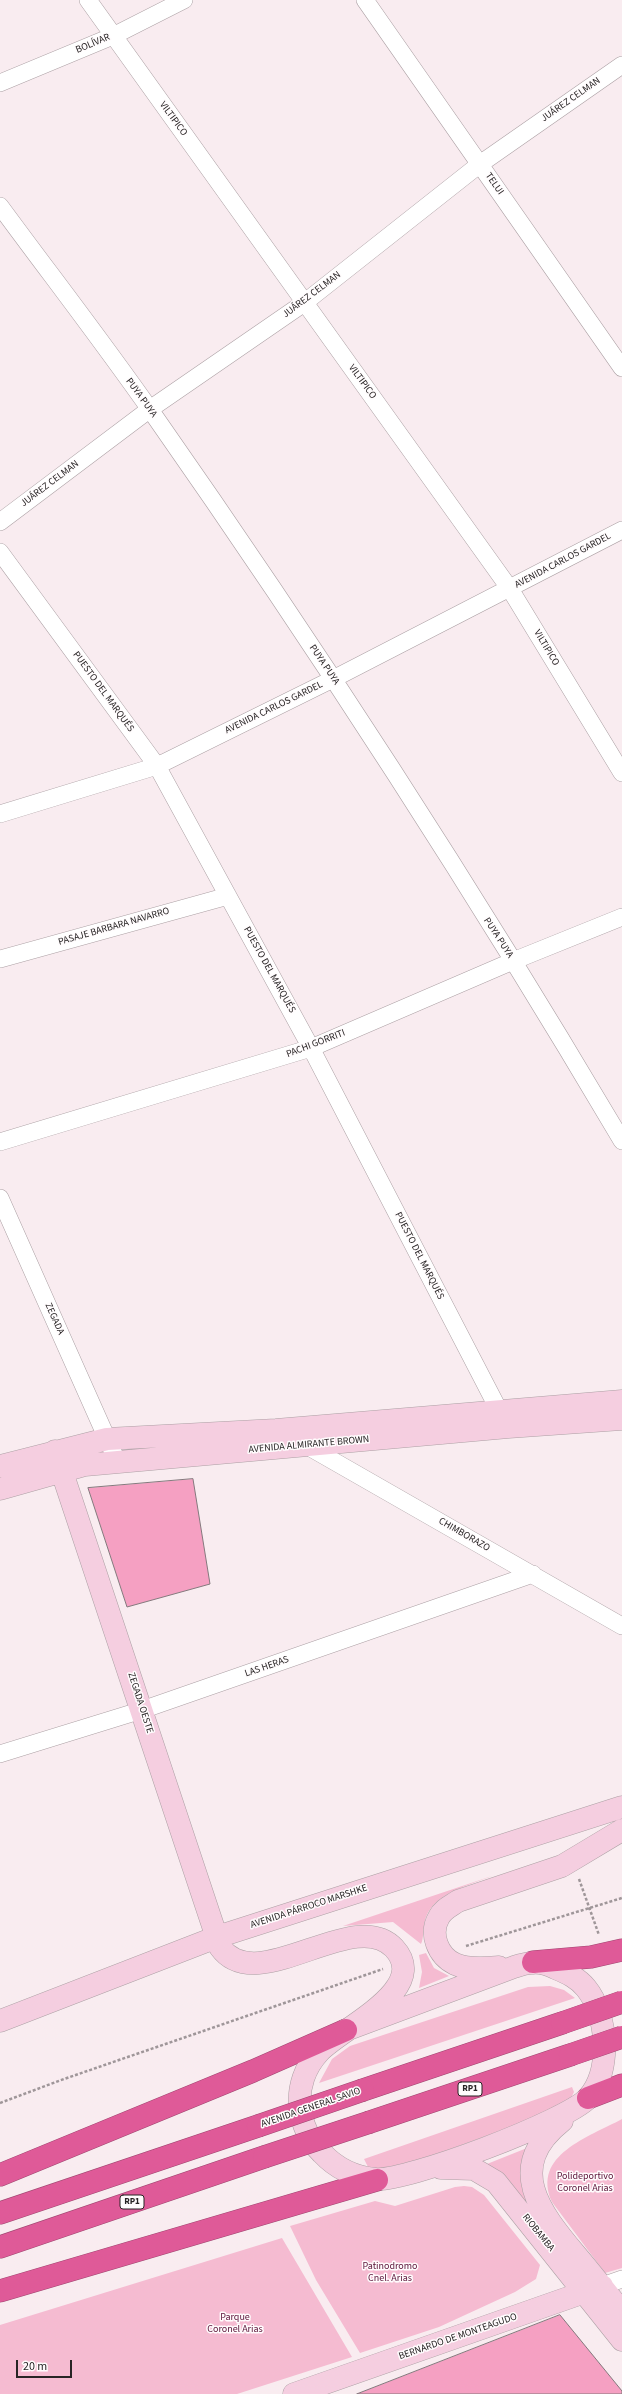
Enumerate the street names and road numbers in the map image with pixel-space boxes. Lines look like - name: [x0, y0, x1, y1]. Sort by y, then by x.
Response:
- street label: BOLÍVAR: [74, 31, 112, 57]
- street label: JUÁREZ CELMAN: [539, 75, 603, 125]
- street label: VILTIPICO: [156, 99, 190, 139]
- street label: TELUI: [482, 171, 506, 197]
- street label: JUÁREZ CELMAN: [280, 269, 344, 321]
- street label: VILTIPICO: [345, 362, 379, 402]
- street label: PUYA PUYA: [123, 376, 159, 420]
- street label: JUÁREZ CELMAN: [18, 458, 82, 510]
- street label: AVENIDA CARLOS GARDEL: [513, 531, 613, 591]
- street label: VILTIPICO: [531, 628, 561, 668]
- street label: PUYA PUYA: [306, 643, 342, 687]
- street label: PUESTO DEL MARQUÉS: [70, 649, 136, 735]
- street label: AVENIDA CARLOS GARDEL: [223, 679, 325, 737]
- street label: PASAJE BARBARA NAVARRO: [57, 905, 171, 949]
- street label: PUYA PUYA: [480, 915, 516, 961]
- street label: PUESTO DEL MARQUÉS: [240, 925, 298, 1015]
- street label: PACHI GORRITI: [285, 1027, 347, 1061]
- street label: PUESTO DEL MARQUÉS: [392, 1210, 446, 1302]
- street label: ZEGADA: [42, 1301, 66, 1337]
- street label: AVENIDA ALMIRANTE BROWN: [248, 1434, 370, 1456]
- street label: CHIMBORAZO: [436, 1515, 492, 1555]
- street label: LAS HERAS: [243, 1654, 291, 1680]
- street label: ZEGADA OESTE: [125, 1671, 155, 1735]
- street label: AVENIDA PÁRROCO MARSHKE: [249, 1882, 369, 1932]
- road number: RP1: [458, 2082, 482, 2096]
- street label: AVENIDA GENERAL SAVIO: [260, 2085, 362, 2131]
- road number: RP1: [120, 2195, 144, 2209]
- street label: RIOBAMBA: [519, 2212, 557, 2254]
- street label: BERNARDO DE MONTEAGUDO: [397, 2311, 519, 2363]

